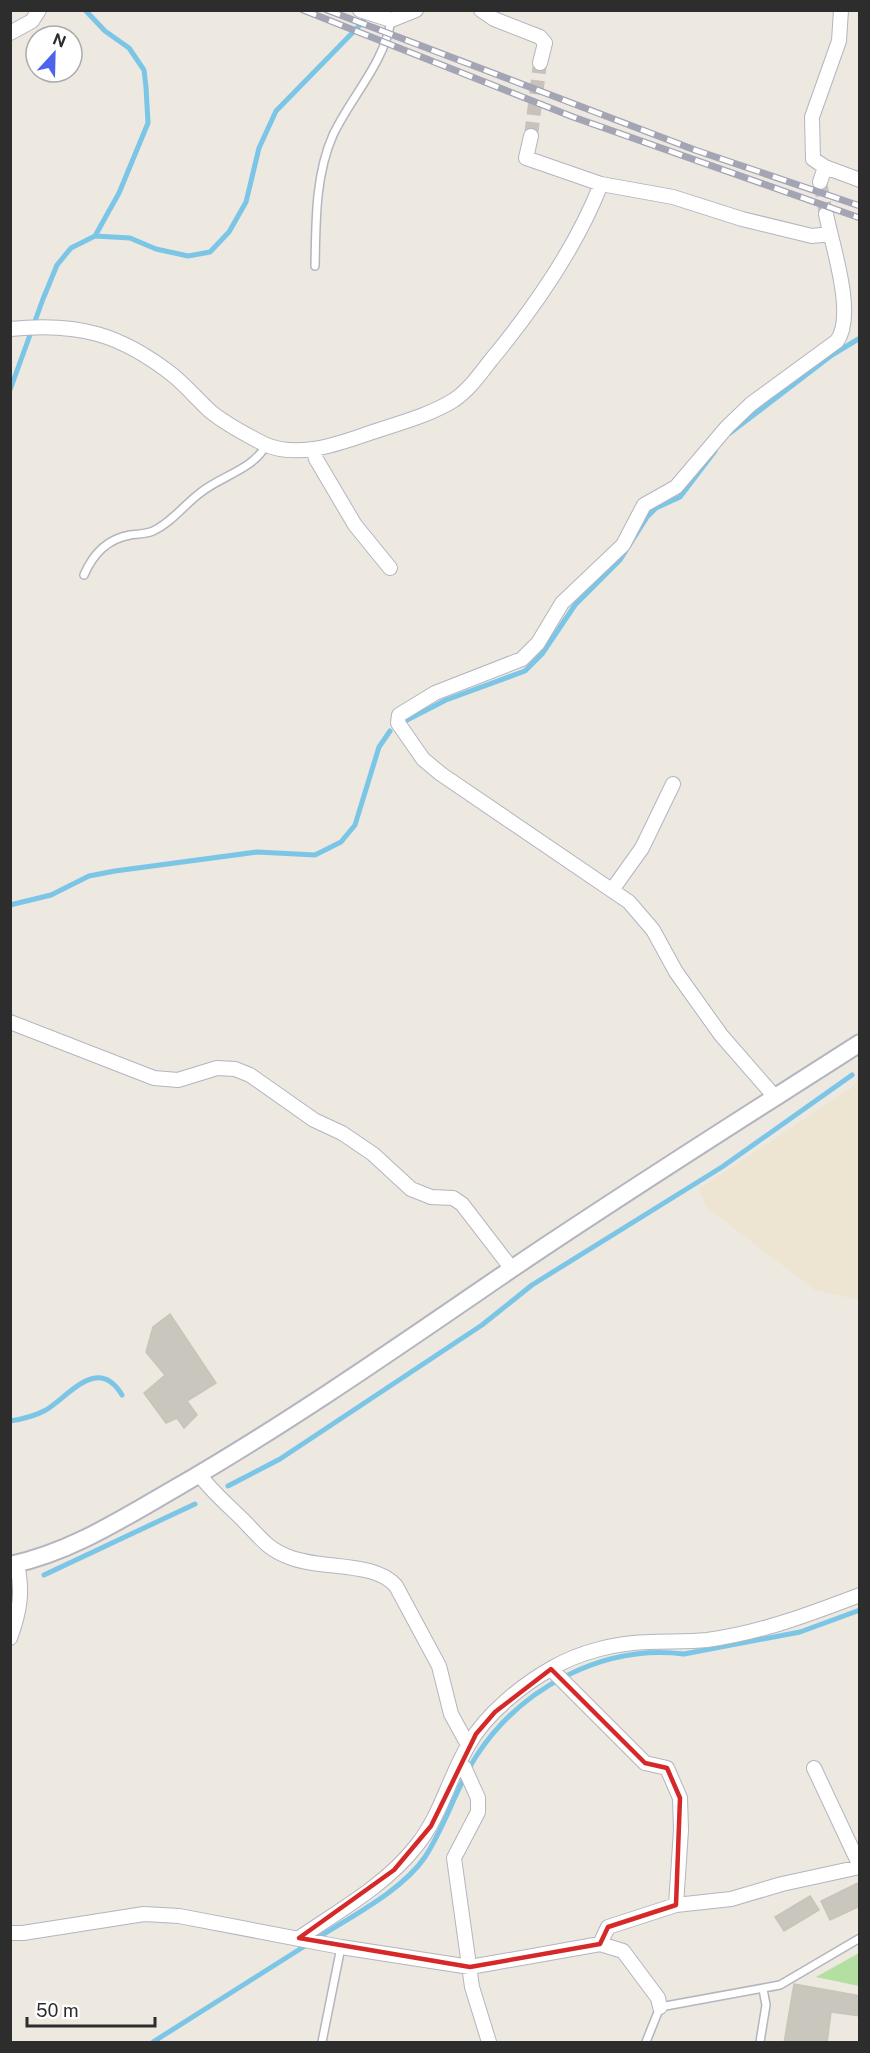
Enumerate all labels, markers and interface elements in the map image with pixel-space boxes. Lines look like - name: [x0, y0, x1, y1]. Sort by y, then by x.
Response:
- north arrow: [24, 24, 84, 84]
- text: N: [50, 29, 69, 52]
- scale bar: [27, 1990, 154, 2028]
- text: 50 m: [36, 2000, 79, 2021]

